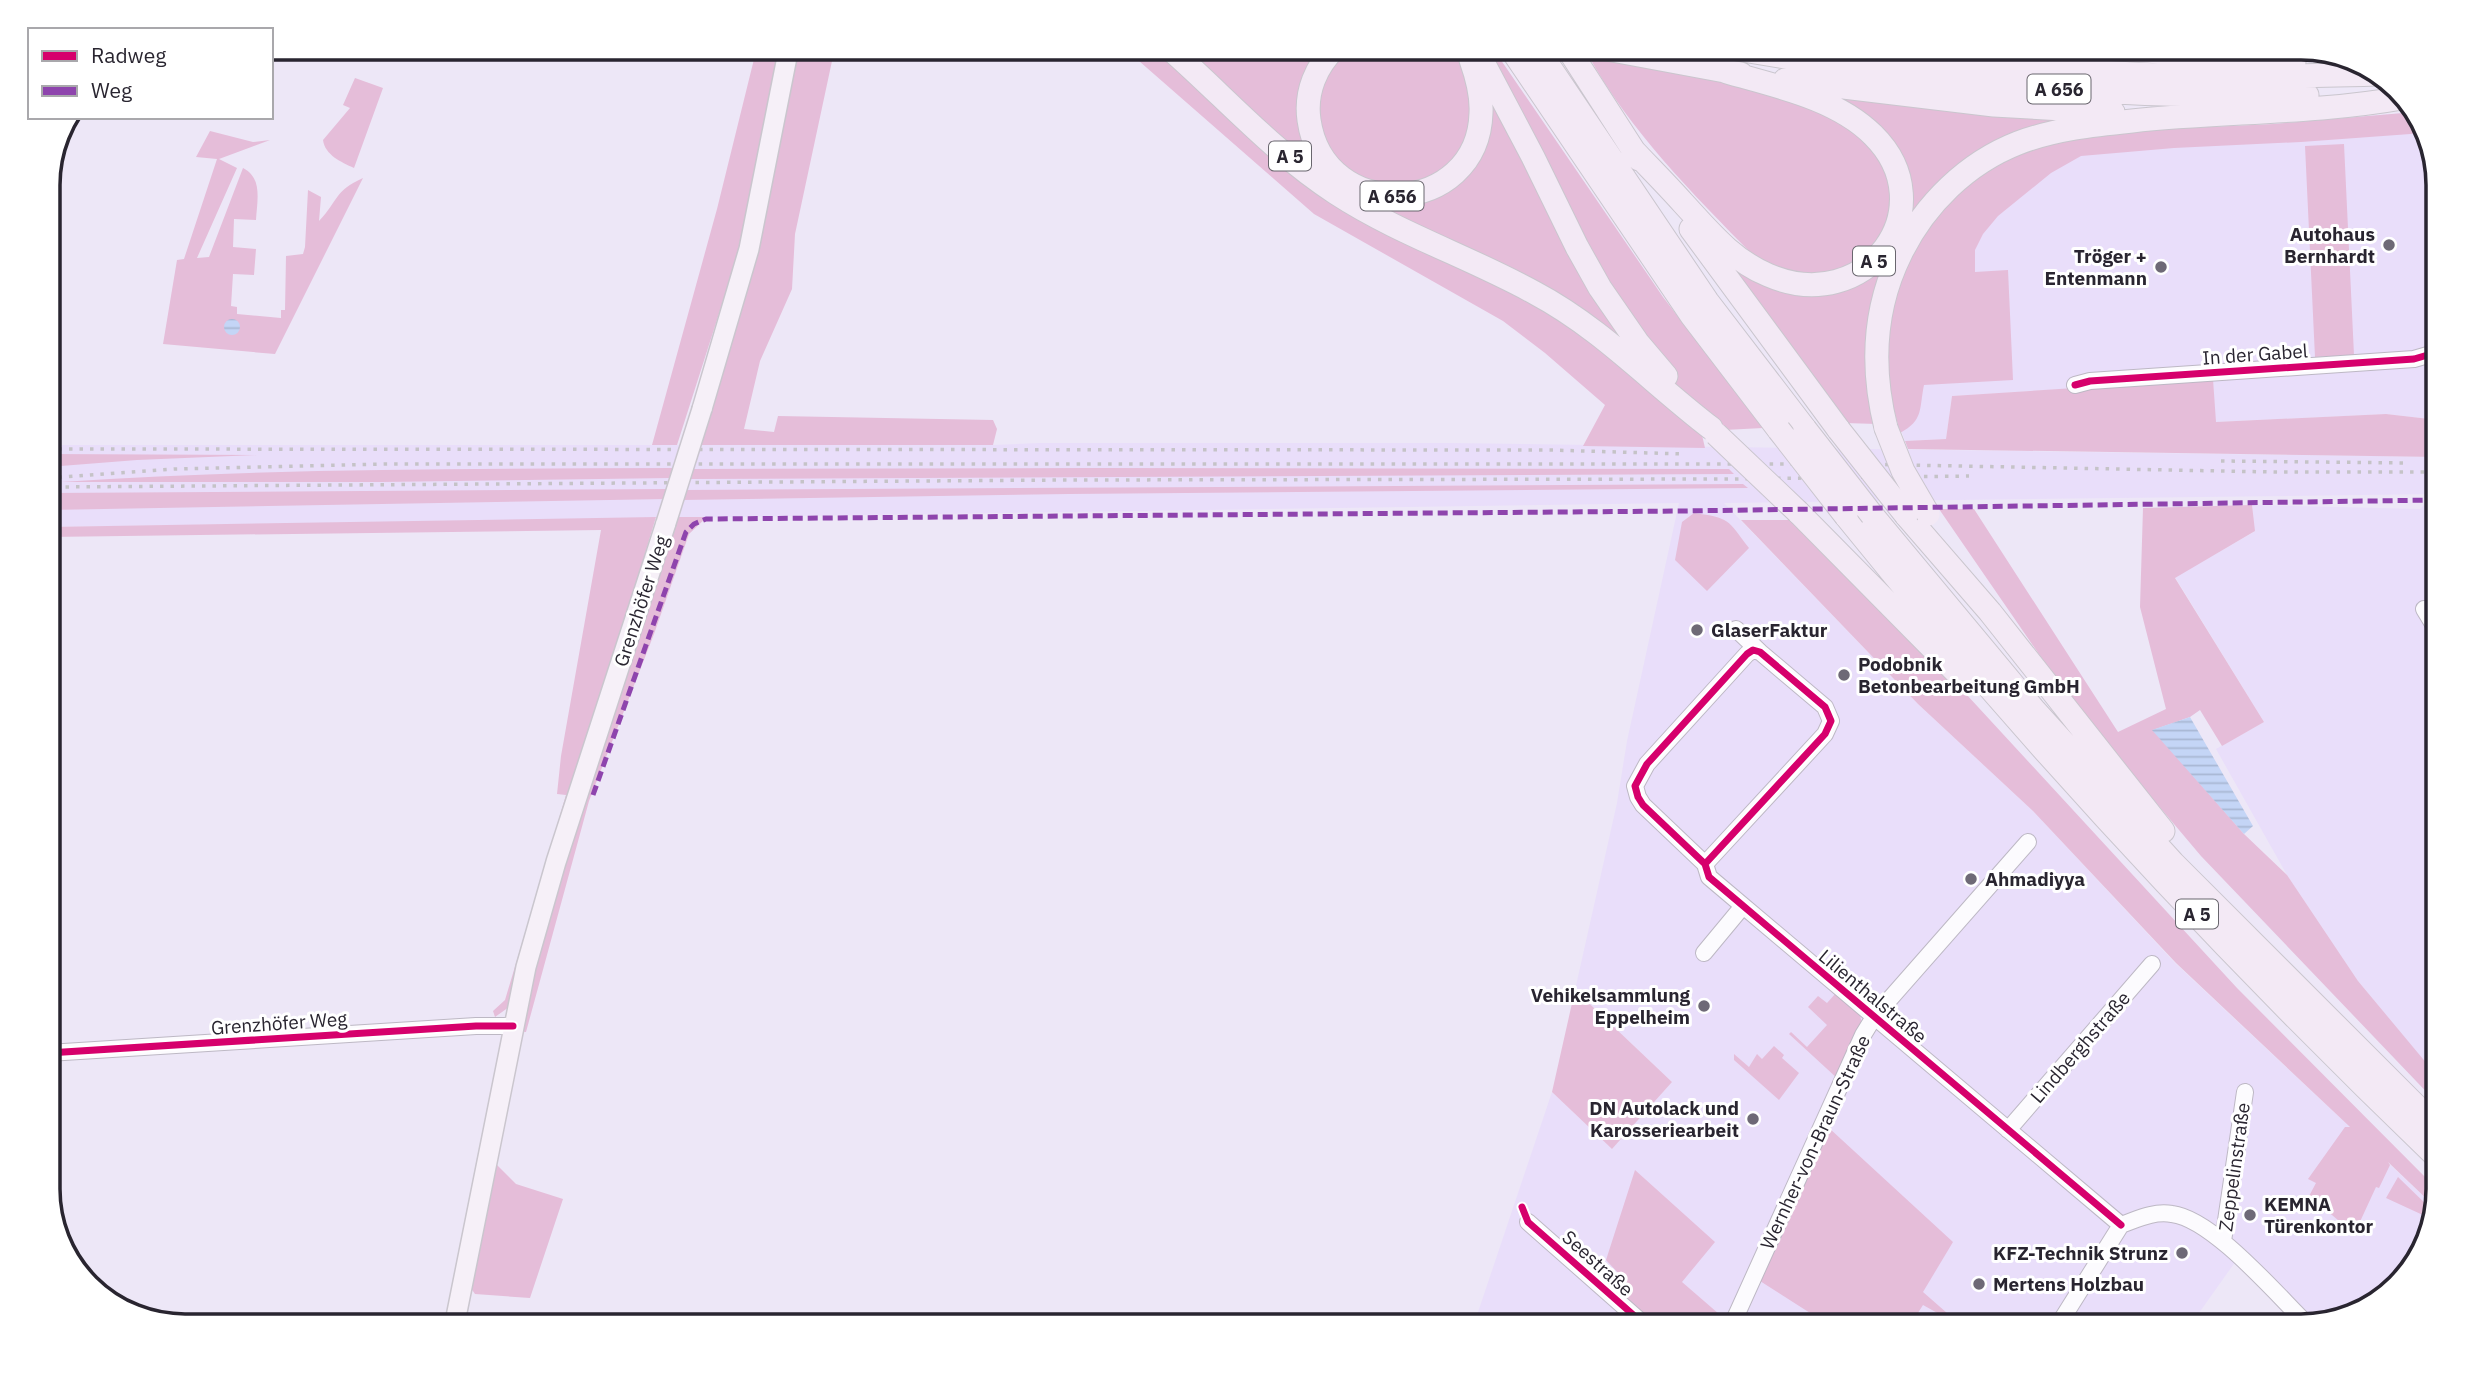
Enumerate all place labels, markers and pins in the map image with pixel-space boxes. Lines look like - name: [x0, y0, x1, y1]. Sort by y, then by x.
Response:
- place label: Autohaus Bernhardt: [2284, 222, 2375, 268]
- marker: Autohaus Bernhardt: [2381, 237, 2397, 253]
- place label: Tröger + Entenmann: [2044, 244, 2147, 290]
- marker: Tröger + Entenmann: [2153, 259, 2169, 275]
- place label: GlaserFaktur: [1711, 618, 1828, 642]
- marker: GlaserFaktur: [1689, 622, 1705, 638]
- place label: Podobnik Betonbearbeitung GmbH: [1858, 652, 2080, 698]
- marker: Podobnik Betonbearbeitung GmbH: [1836, 667, 1852, 683]
- place label: Ahmadiyya: [1985, 867, 2085, 891]
- marker: Ahmadiyya: [1963, 871, 1979, 887]
- place label: Vehikelsammlung Eppelheim: [1531, 983, 1691, 1029]
- marker: Vehikelsammlung Eppelheim: [1696, 998, 1712, 1014]
- place label: DN Autolack und Karosseriearbeit: [1589, 1096, 1739, 1142]
- marker: DN Autolack und Karosseriearbeit: [1745, 1111, 1761, 1127]
- place label: KEMNA Türenkontor: [2264, 1192, 2374, 1238]
- marker: KEMNA Türenkontor: [2242, 1207, 2258, 1223]
- place label: KFZ-Technik Strunz: [1993, 1241, 2168, 1265]
- marker: KFZ-Technik Strunz: [2174, 1245, 2190, 1261]
- place label: Mertens Holzbau: [1993, 1272, 2144, 1296]
- marker: Mertens Holzbau: [1971, 1276, 1987, 1292]

